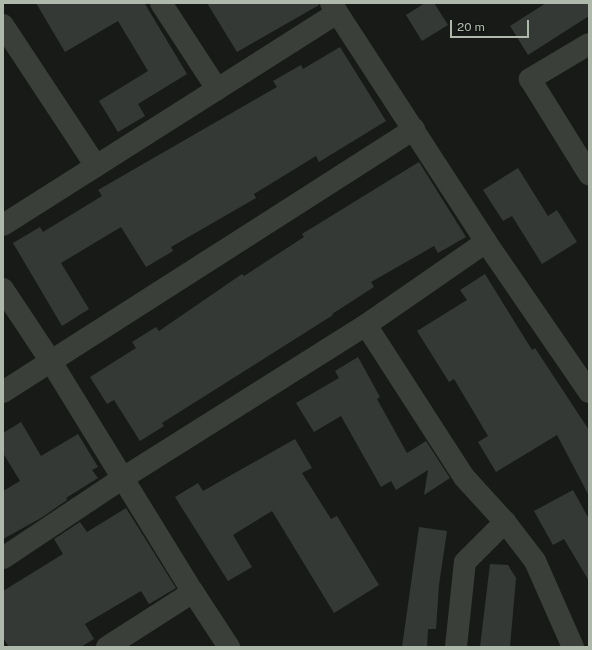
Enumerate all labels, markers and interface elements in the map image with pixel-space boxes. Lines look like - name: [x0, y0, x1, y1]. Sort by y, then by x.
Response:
- scale bar: [452, 12, 531, 38]
- text: 20 m: [457, 20, 485, 34]

